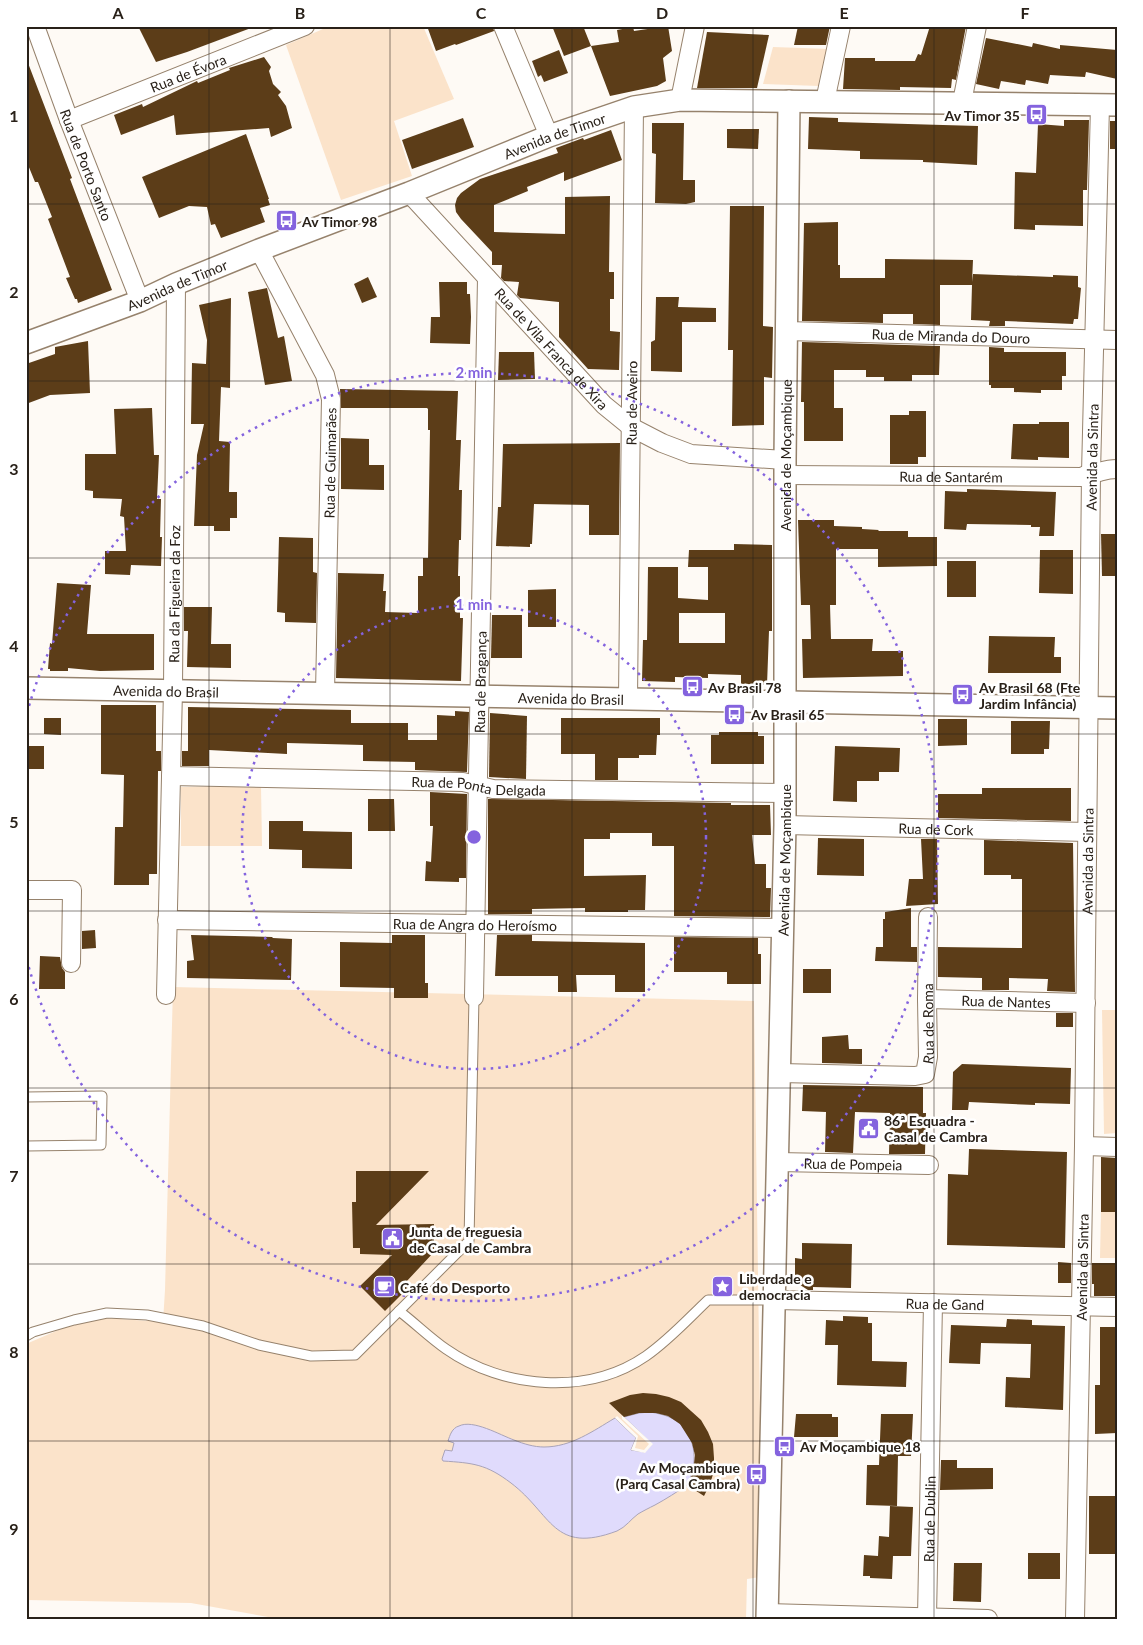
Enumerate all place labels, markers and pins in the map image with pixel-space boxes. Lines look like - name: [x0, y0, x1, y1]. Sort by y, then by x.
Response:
- bus stop icon: Av Timor 35: [1024, 103, 1048, 127]
- place label: Av Timor 35: [944, 107, 1020, 124]
- bus stop icon: Av Timor 98: [274, 209, 298, 233]
- place label: Av Timor 98: [301, 213, 377, 230]
- bus stop icon: Av Brasil 78: [680, 675, 704, 699]
- place label: Av Brasil 78: [707, 679, 782, 696]
- place label: Av Brasil 68 (Fte Jardim Infância): [978, 679, 1081, 712]
- bus stop icon: Av Brasil 68 (Fte Jardim Infância): [951, 683, 975, 707]
- bus stop icon: Av Brasil 65: [723, 702, 747, 726]
- place label: Av Brasil 65: [750, 706, 825, 723]
- centre of rings: [465, 828, 483, 846]
- place label: 86ª Esquadra - Casal de Cambra: [884, 1112, 988, 1145]
- public building icon: 86ª Esquadra - Casal de Cambra: [856, 1116, 880, 1140]
- place label: Junta de freguesia de Casal de Cambra: [409, 1223, 531, 1256]
- public building icon: Junta de freguesia de Casal de Cambra: [381, 1227, 405, 1251]
- place label: Liberdade e democracia: [739, 1270, 812, 1303]
- place icon: Liberdade e democracia: [711, 1274, 735, 1298]
- cafe icon: Café do Desporto: [372, 1275, 396, 1299]
- place label: Café do Desporto: [400, 1279, 510, 1296]
- bus stop icon: Av Moçambique 18: [772, 1434, 796, 1458]
- place label: Av Moçambique 18: [799, 1438, 921, 1455]
- place label: Av Moçambique (Parq Casal Cambra): [616, 1459, 741, 1492]
- bus stop icon: Av Moçambique (Parq Casal Cambra): [744, 1463, 768, 1487]

